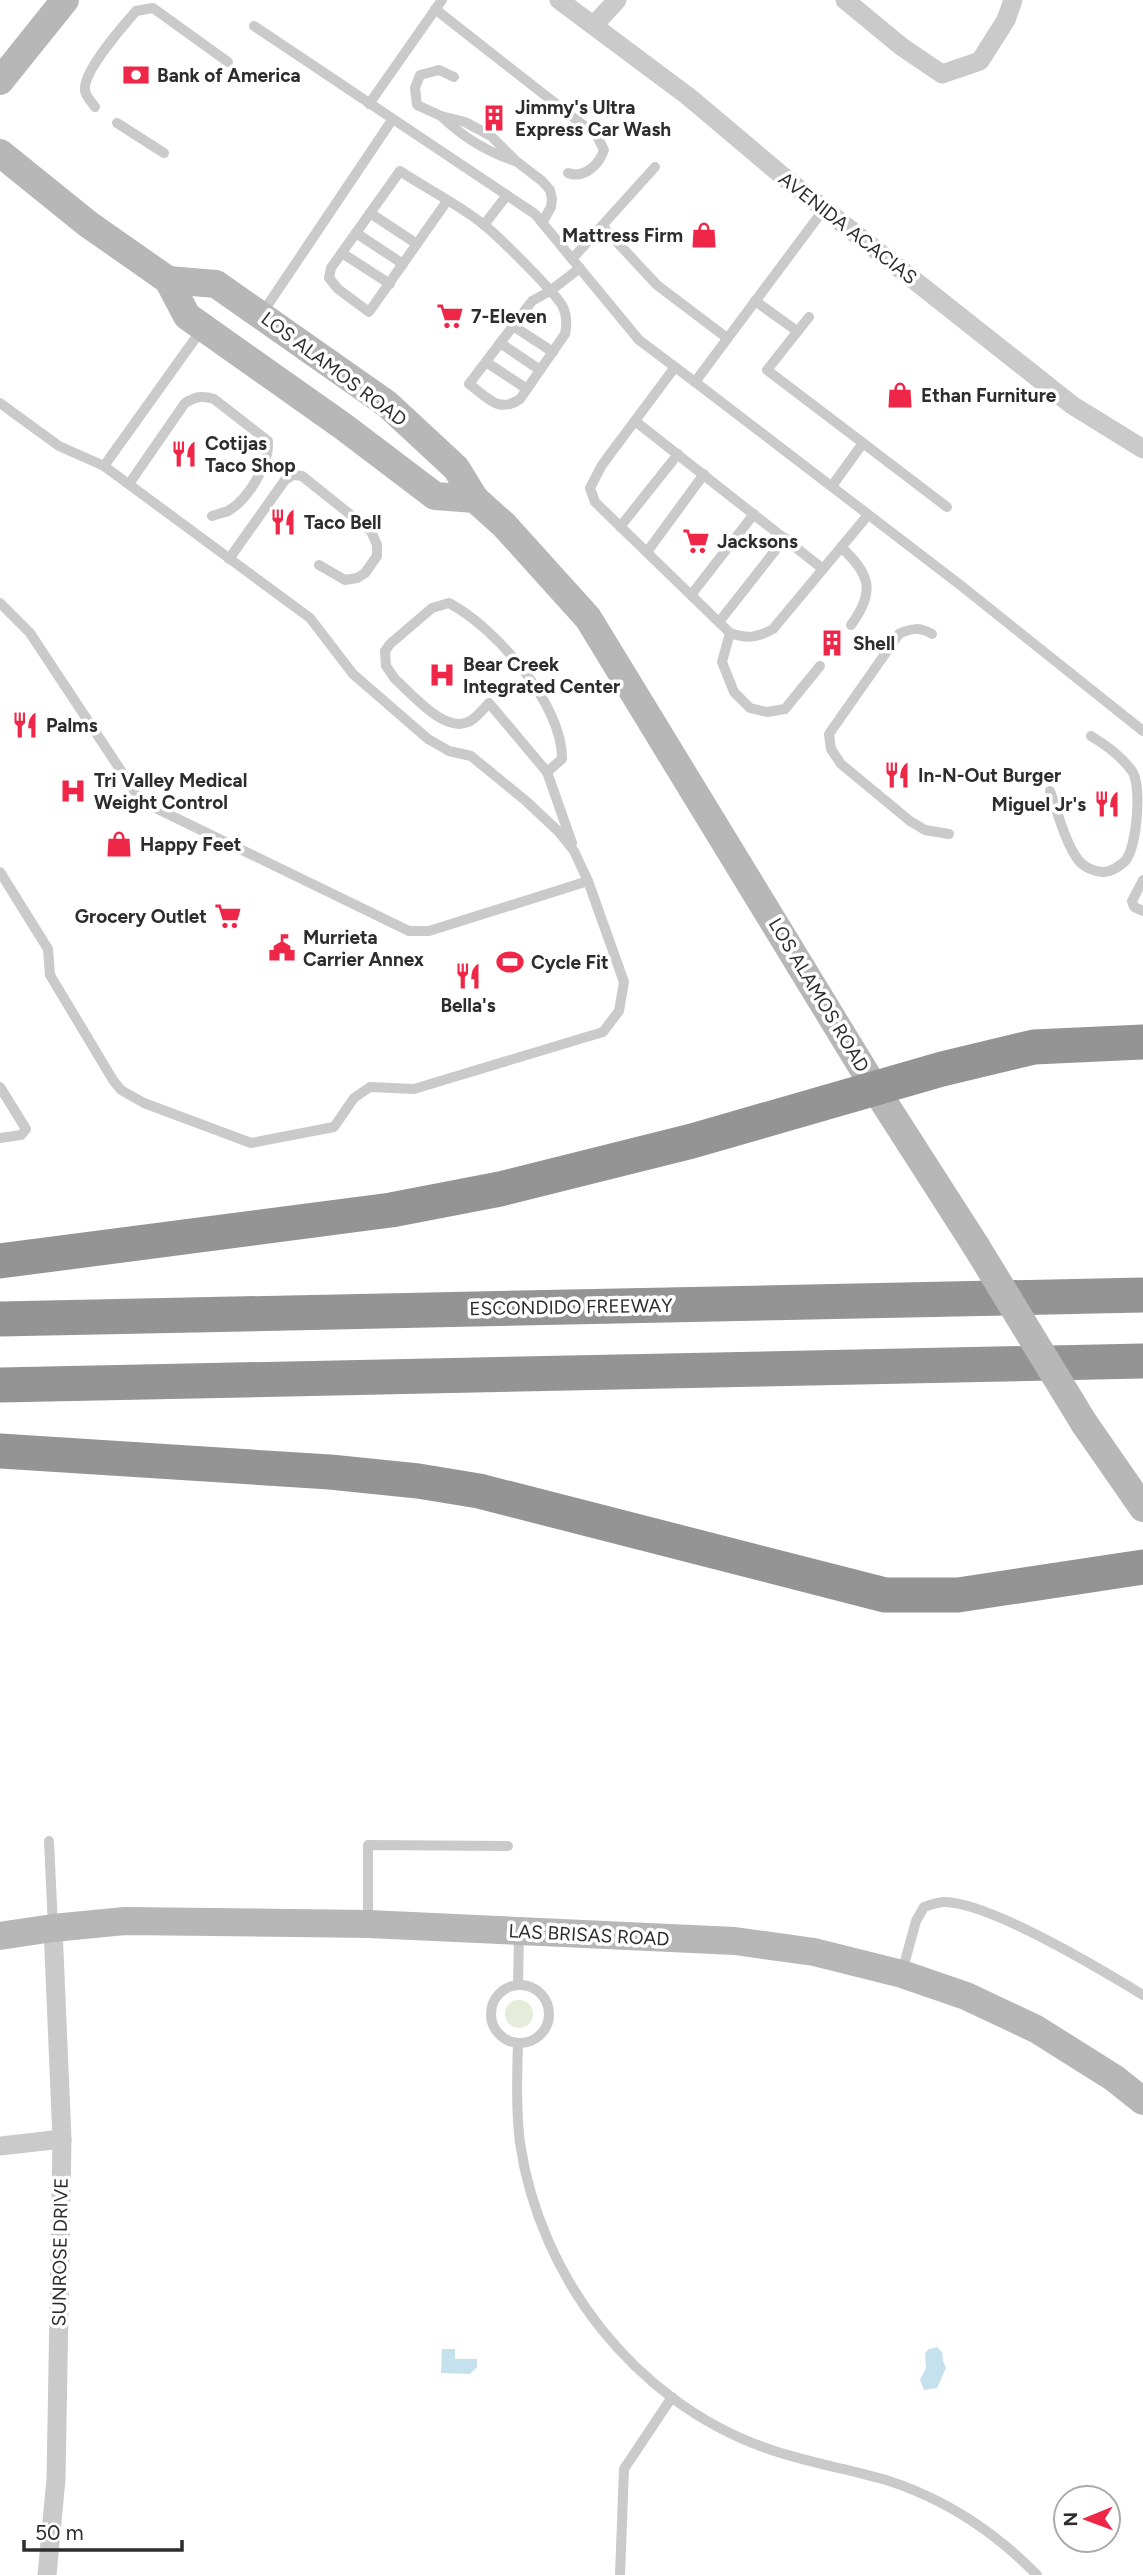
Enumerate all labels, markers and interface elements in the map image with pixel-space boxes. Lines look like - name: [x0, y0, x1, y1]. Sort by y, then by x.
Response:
- bank icon: Bank of America: [121, 60, 151, 90]
- place label: Bank of America: [157, 64, 301, 87]
- place label: Jimmy's Ultra Express Car Wash: [515, 96, 671, 141]
- building icon: Jimmy's Ultra Express Car Wash: [479, 103, 509, 133]
- street label: AVENIDA ACACIAS: [774, 167, 922, 289]
- shop icon: Mattress Firm: [689, 220, 719, 250]
- place label: Mattress Firm: [562, 224, 683, 247]
- supermarket icon: 7-Eleven: [435, 301, 465, 331]
- place label: 7-Eleven: [471, 305, 547, 328]
- street label: LOS ALAMOS ROAD: [257, 307, 411, 431]
- shop icon: Ethan Furniture: [885, 380, 915, 410]
- place label: Ethan Furniture: [921, 384, 1057, 407]
- place label: Cotijas Taco Shop: [205, 432, 296, 477]
- restaurant icon: Cotijas Taco Shop: [169, 439, 199, 469]
- restaurant icon: Taco Bell: [268, 507, 298, 537]
- place label: Taco Bell: [304, 511, 381, 534]
- supermarket icon: Jacksons: [681, 526, 711, 556]
- place label: Jacksons: [717, 530, 798, 553]
- building icon: Shell: [817, 628, 847, 658]
- place label: Shell: [853, 632, 895, 655]
- place label: Bear Creek Integrated Center: [463, 653, 620, 698]
- hospital icon: Bear Creek Integrated Center: [427, 660, 457, 690]
- restaurant icon: Palms: [10, 710, 40, 740]
- place label: Palms: [46, 714, 98, 737]
- restaurant icon: In-N-Out Burger: [882, 760, 912, 790]
- place label: In-N-Out Burger: [918, 764, 1061, 787]
- place label: Tri Valley Medical Weight Control: [94, 769, 247, 814]
- hospital icon: Tri Valley Medical Weight Control: [58, 776, 88, 806]
- restaurant icon: Miguel Jr's: [1092, 789, 1122, 819]
- place label: Miguel Jr's: [992, 793, 1086, 816]
- shop icon: Happy Feet: [104, 829, 134, 859]
- place label: Happy Feet: [140, 833, 242, 856]
- supermarket icon: Grocery Outlet: [213, 901, 243, 931]
- place label: Grocery Outlet: [75, 905, 207, 928]
- street label: LOS ALAMOS ROAD: [764, 914, 874, 1076]
- place label: Murrieta Carrier Annex: [303, 926, 424, 971]
- public building icon: Murrieta Carrier Annex: [267, 933, 297, 963]
- sports icon: Cycle Fit: [495, 947, 525, 977]
- place label: Cycle Fit: [531, 951, 609, 974]
- restaurant icon: Bella's: [453, 961, 483, 991]
- place label: Bella's: [440, 994, 496, 1017]
- street label: ESCONDIDO FREEWAY: [469, 1294, 673, 1320]
- street label: LAS BRISAS ROAD: [508, 1919, 670, 1951]
- street label: SUNROSE DRIVE: [47, 2178, 73, 2326]
- north arrow: [1052, 2484, 1122, 2554]
- scale bar: [24, 2508, 182, 2552]
- text: N: [1059, 2512, 1082, 2527]
- text: 50 m: [35, 2520, 84, 2545]

